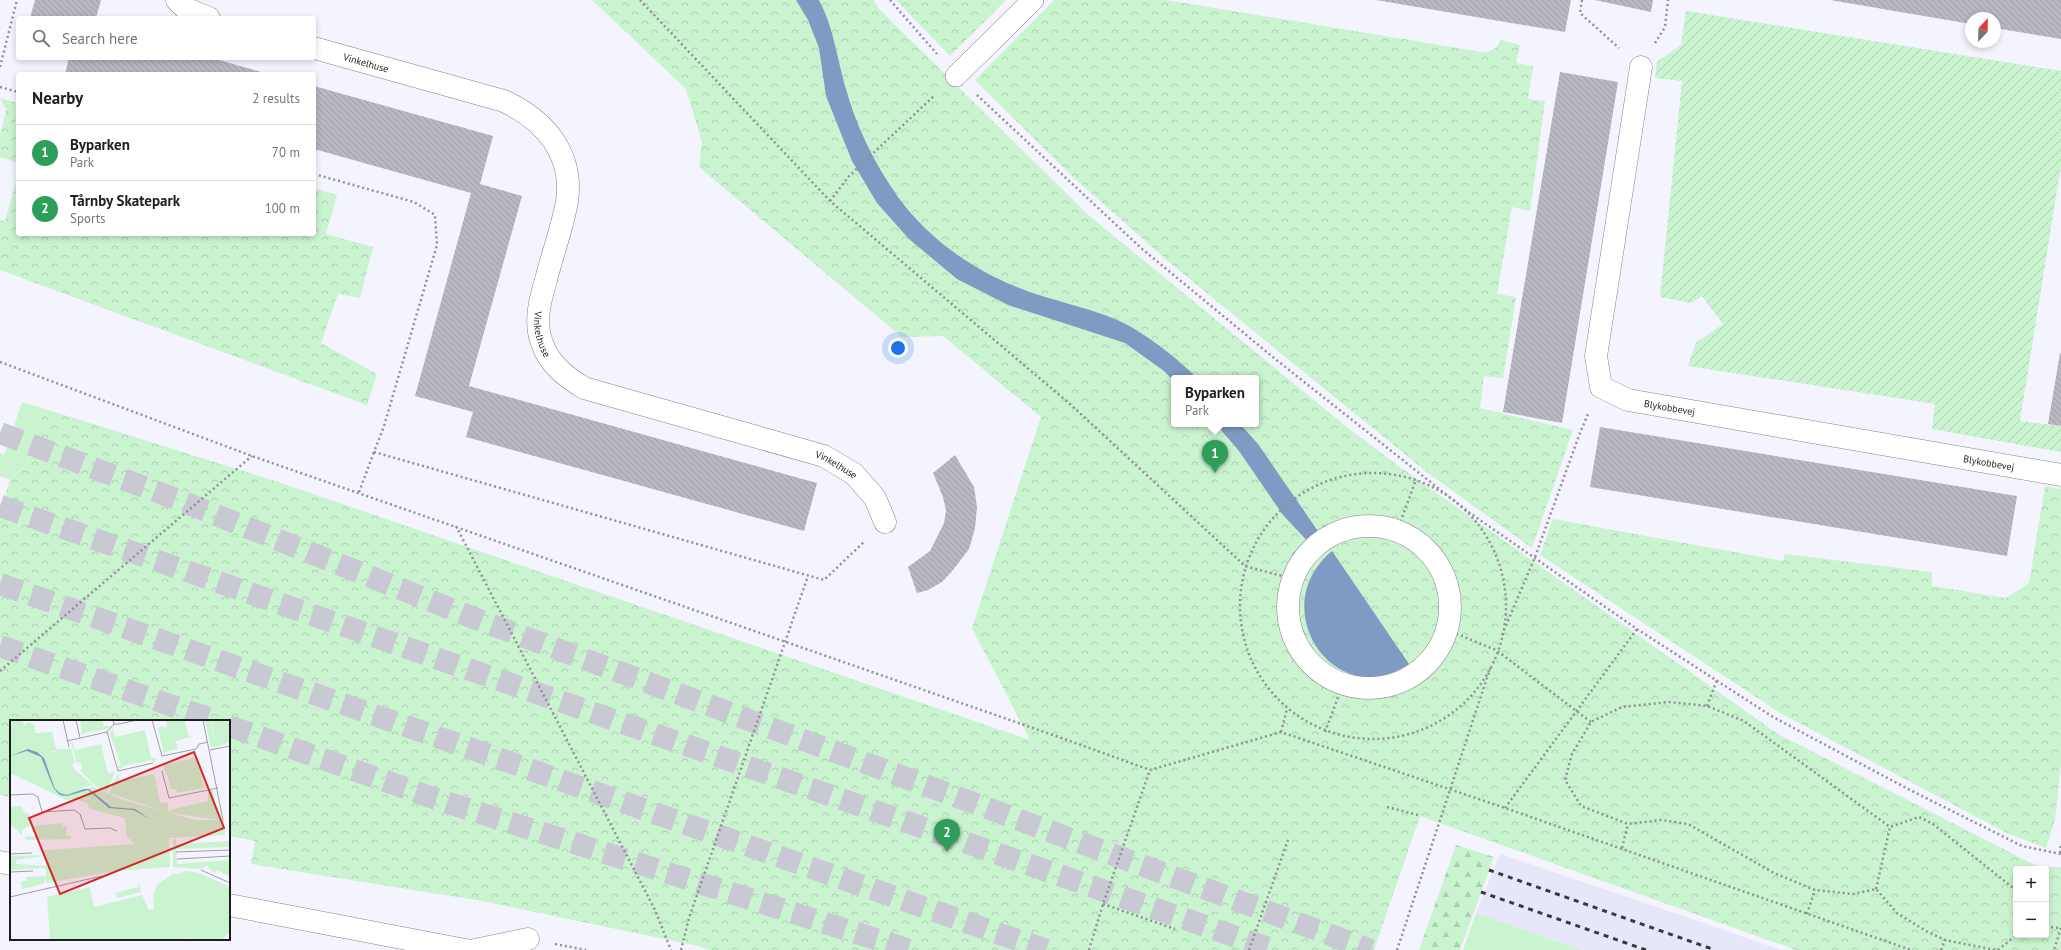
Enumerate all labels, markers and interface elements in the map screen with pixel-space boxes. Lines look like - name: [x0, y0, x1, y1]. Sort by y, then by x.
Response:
- north arrow: [1965, 12, 2001, 48]
- search box: [16, 16, 316, 60]
- icon: search: [30, 27, 52, 49]
- text: Search here: [62, 29, 138, 48]
- street label: Vinkelhuse: [341, 50, 390, 75]
- text: Nearby: [32, 87, 83, 109]
- text: 2 results: [252, 90, 300, 107]
- text: Byparken: [70, 135, 130, 154]
- text: 1: [41, 144, 49, 161]
- text: 70 m: [272, 144, 300, 161]
- text: Park: [70, 154, 94, 171]
- text: Tårnby Skatepark: [70, 191, 180, 210]
- text: 2: [41, 200, 49, 217]
- text: 100 m: [265, 200, 300, 217]
- text: Sports: [70, 210, 106, 227]
- street label: Vinkelhuse: [532, 310, 554, 359]
- your location: [888, 338, 908, 358]
- popup: [1171, 375, 1259, 427]
- text: Byparken: [1185, 383, 1245, 402]
- street label: Blykobbevej: [1643, 396, 1696, 418]
- text: Park: [1185, 402, 1209, 419]
- pin: 1: [1202, 440, 1228, 473]
- street label: Vinkelhuse: [813, 447, 861, 481]
- street label: Blykobbevej: [1962, 452, 2015, 473]
- inset map: [10, 720, 230, 940]
- pin: 2: [934, 819, 960, 852]
- map controls: [2013, 866, 2049, 938]
- button: +: [2013, 866, 2049, 902]
- button: −: [2013, 902, 2049, 938]

